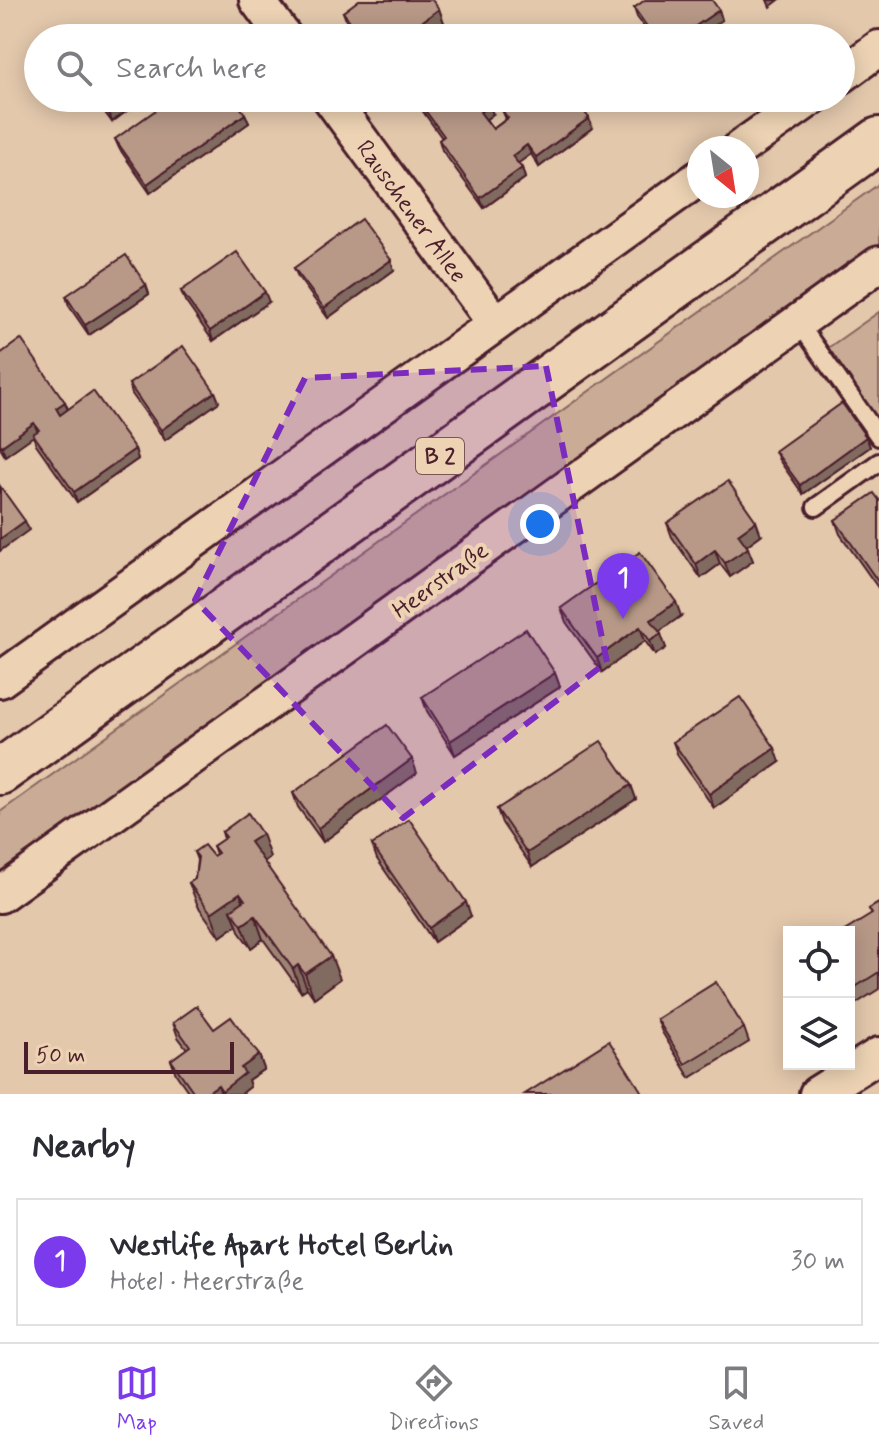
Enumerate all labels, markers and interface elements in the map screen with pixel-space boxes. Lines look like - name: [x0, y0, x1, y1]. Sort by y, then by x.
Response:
- search box: [24, 24, 855, 112]
- icon: search: [52, 46, 96, 90]
- text: Search here: [116, 49, 267, 88]
- street label: Rauschener Allee: [348, 134, 473, 290]
- north arrow: [687, 136, 759, 208]
- road number: B 2: [416, 438, 464, 474]
- your location: [520, 504, 560, 544]
- street label: Heerstraße: [387, 536, 495, 627]
- pin: 1: [597, 553, 649, 619]
- map controls: [783, 926, 855, 1070]
- button: locate: [783, 926, 855, 998]
- button: layers: [783, 998, 855, 1070]
- scale bar: [24, 1038, 234, 1074]
- text: 50 m: [36, 1042, 85, 1070]
- text: Nearby: [32, 1124, 136, 1169]
- text: Westlife Apart Hotel Berlin: [110, 1226, 453, 1265]
- text: 1: [54, 1245, 66, 1279]
- text: 30 m: [791, 1245, 845, 1279]
- text: Hotel · Heerstraße: [110, 1265, 304, 1299]
- tab: Map: [115, 1361, 159, 1437]
- tab: Directions: [388, 1361, 479, 1437]
- tab: Saved: [709, 1361, 764, 1437]

